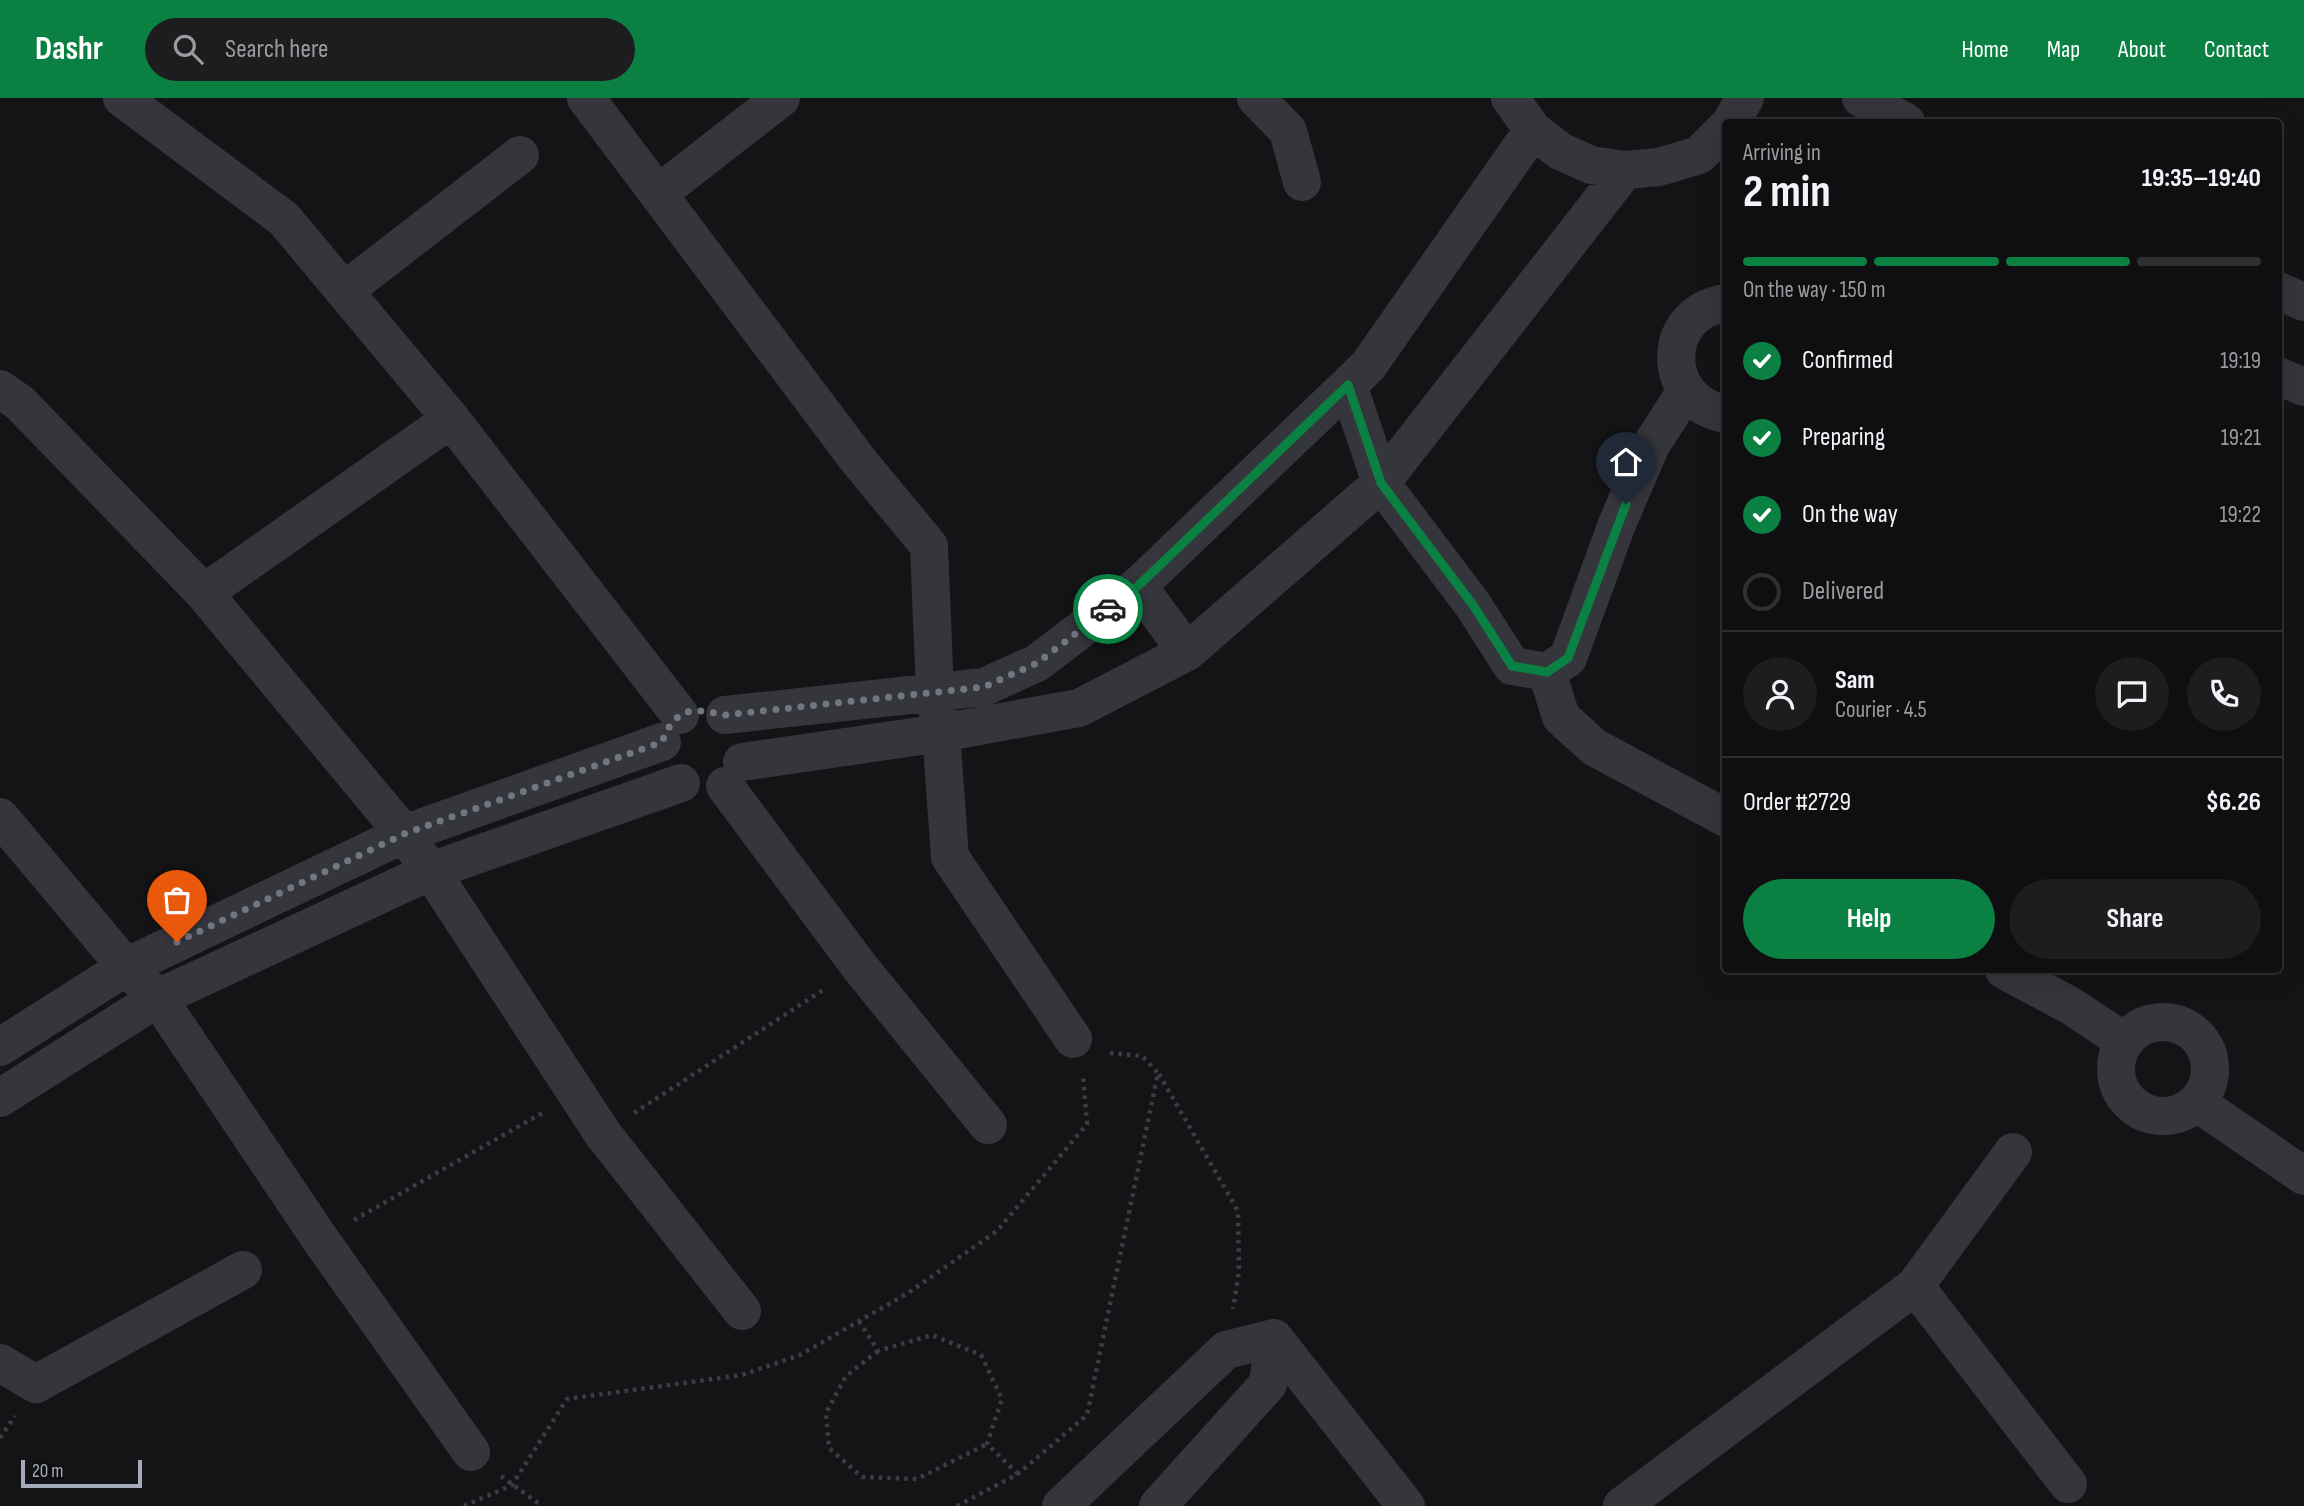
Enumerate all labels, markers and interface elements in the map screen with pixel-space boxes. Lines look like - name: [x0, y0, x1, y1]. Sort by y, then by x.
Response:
- search box: [145, 18, 635, 81]
- text: Dashr: [35, 29, 103, 69]
- icon: search: [169, 30, 207, 68]
- text: Search here: [225, 34, 328, 65]
- text: Home: [1961, 35, 2009, 64]
- text: Map: [2047, 35, 2080, 64]
- text: About: [2118, 35, 2166, 64]
- text: Contact: [2204, 35, 2269, 64]
- text: Arriving in: [1743, 139, 1821, 167]
- text: 19:35–19:40: [2142, 163, 2261, 194]
- text: 2 min: [1743, 165, 1831, 220]
- text: On the way · 150 m: [1743, 276, 1886, 304]
- icon: check: [1743, 342, 1781, 380]
- text: Confirmed: [1802, 345, 1893, 376]
- text: 19:19: [2220, 347, 2261, 375]
- icon: check: [1743, 419, 1781, 457]
- text: Preparing: [1802, 422, 1885, 453]
- text: 19:21: [2221, 424, 2261, 452]
- pin: [1596, 432, 1656, 504]
- icon: home: [1607, 443, 1645, 481]
- icon: check: [1743, 496, 1781, 534]
- text: On the way: [1802, 499, 1898, 530]
- text: 19:22: [2219, 501, 2261, 529]
- courier: [1073, 574, 1143, 644]
- text: Delivered: [1802, 576, 1884, 607]
- icon: car: [1089, 590, 1127, 628]
- button: person: [1743, 657, 1817, 731]
- button: chat: [2095, 657, 2169, 731]
- button: phone: [2187, 657, 2261, 731]
- text: Sam: [1835, 665, 1875, 696]
- text: Courier · 4.5: [1835, 696, 1927, 724]
- text: Order #2729: [1743, 787, 1851, 818]
- text: $6.26: [2206, 787, 2261, 818]
- pin: [147, 870, 207, 942]
- button: Help: [1743, 879, 1995, 959]
- button: Share: [2009, 879, 2261, 959]
- icon: bag: [158, 881, 196, 919]
- scale bar: [21, 1457, 142, 1489]
- text: 20 m: [32, 1460, 64, 1483]

